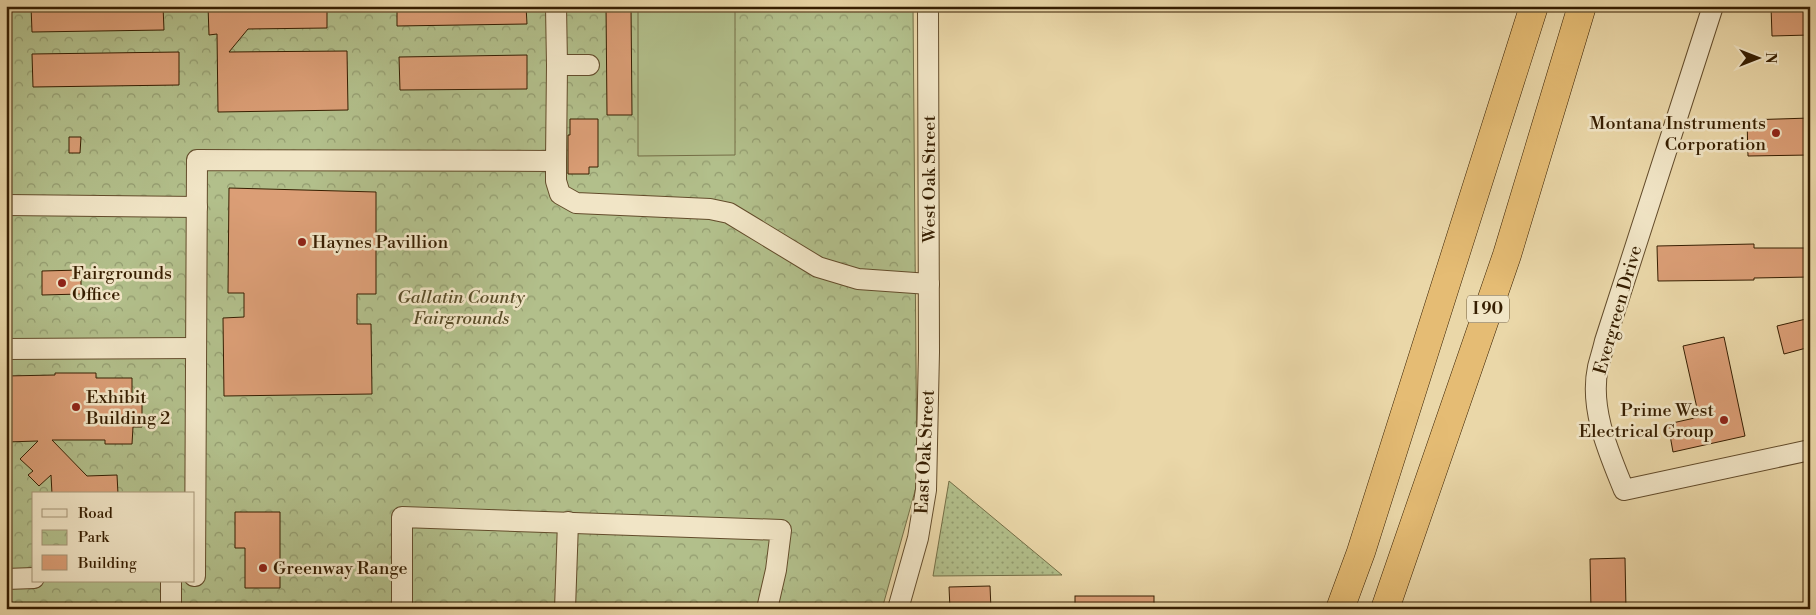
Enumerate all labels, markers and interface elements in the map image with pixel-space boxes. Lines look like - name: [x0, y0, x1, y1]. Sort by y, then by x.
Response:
- north arrow: [1734, 32, 1784, 82]
- text: N: [1761, 52, 1779, 64]
- place label: Montana Instruments Corporation: [1590, 112, 1766, 156]
- street label: West Oak Street: [918, 115, 941, 244]
- marker: Montana Instruments Corporation: [1770, 127, 1782, 139]
- place label: Haynes Pavillion: [312, 231, 448, 254]
- marker: Haynes Pavillion: [296, 236, 308, 248]
- street label: Evergreen Drive: [1589, 243, 1647, 377]
- place label: Fairgrounds Office: [72, 262, 172, 306]
- marker: Fairgrounds Office: [56, 277, 68, 289]
- park label: Gallatin County Fairgrounds: [397, 286, 526, 330]
- road number: I 90: [1467, 296, 1509, 322]
- place label: Exhibit Building 2: [85, 386, 170, 430]
- street label: East Oak Street: [910, 388, 940, 515]
- place label: Prime West Electrical Group: [1579, 399, 1715, 443]
- marker: Exhibit Building 2: [70, 401, 82, 413]
- marker: Prime West Electrical Group: [1718, 414, 1730, 426]
- legend: [32, 492, 195, 582]
- text: Road: [78, 504, 113, 523]
- text: Park: [78, 528, 110, 547]
- text: Building: [77, 554, 137, 573]
- place label: Greenway Range: [273, 557, 408, 580]
- marker: Greenway Range: [257, 562, 269, 574]

